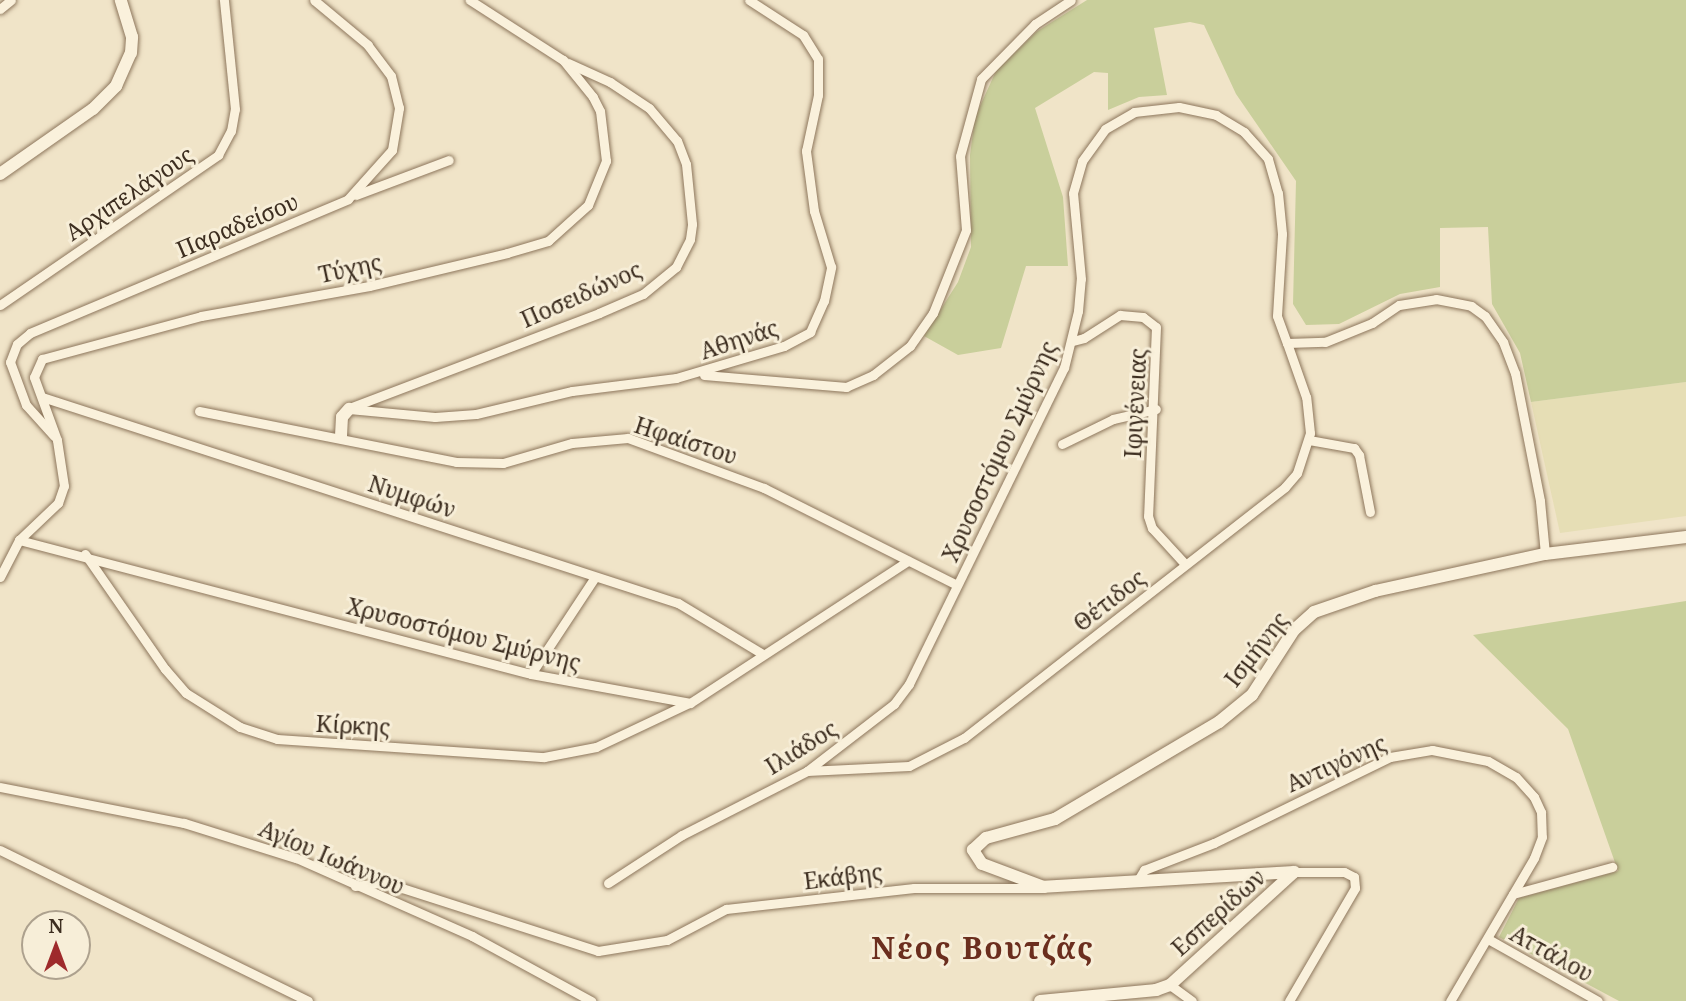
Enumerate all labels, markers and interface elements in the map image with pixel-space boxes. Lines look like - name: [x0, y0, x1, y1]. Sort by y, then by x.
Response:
- street label: Αρχιπελάγους: [60, 140, 198, 246]
- street label: Παραδείσου: [172, 187, 302, 263]
- street label: Τύχης: [316, 248, 384, 288]
- street label: Ποσειδώνος: [516, 255, 646, 333]
- street label: Αθηνάς: [696, 313, 782, 365]
- street label: Χρυσοστόμου Σμύρνης: [936, 336, 1062, 566]
- street label: Ιφιγένειας: [1118, 347, 1152, 459]
- street label: Ηφαίστου: [631, 410, 741, 470]
- street label: Νυμφών: [365, 469, 459, 523]
- street label: Θέτιδος: [1067, 563, 1151, 637]
- street label: Χρυσοστόμου Σμύρνης: [344, 592, 584, 676]
- street label: Ισμήνης: [1218, 606, 1294, 692]
- street label: Κίρκης: [315, 709, 391, 741]
- street label: Ιλιάδος: [760, 714, 842, 780]
- street label: Αντιγόνης: [1282, 729, 1390, 797]
- street label: Αγίου Ιωάννου: [255, 814, 409, 900]
- street label: Εκάβης: [802, 857, 884, 895]
- street label: Εσπερίδων: [1166, 863, 1270, 961]
- north arrow: [21, 910, 91, 980]
- text: N: [49, 913, 63, 939]
- street label: Αττάλου: [1506, 919, 1598, 987]
- district label: Νέος Βουτζάς: [873, 930, 1093, 966]

